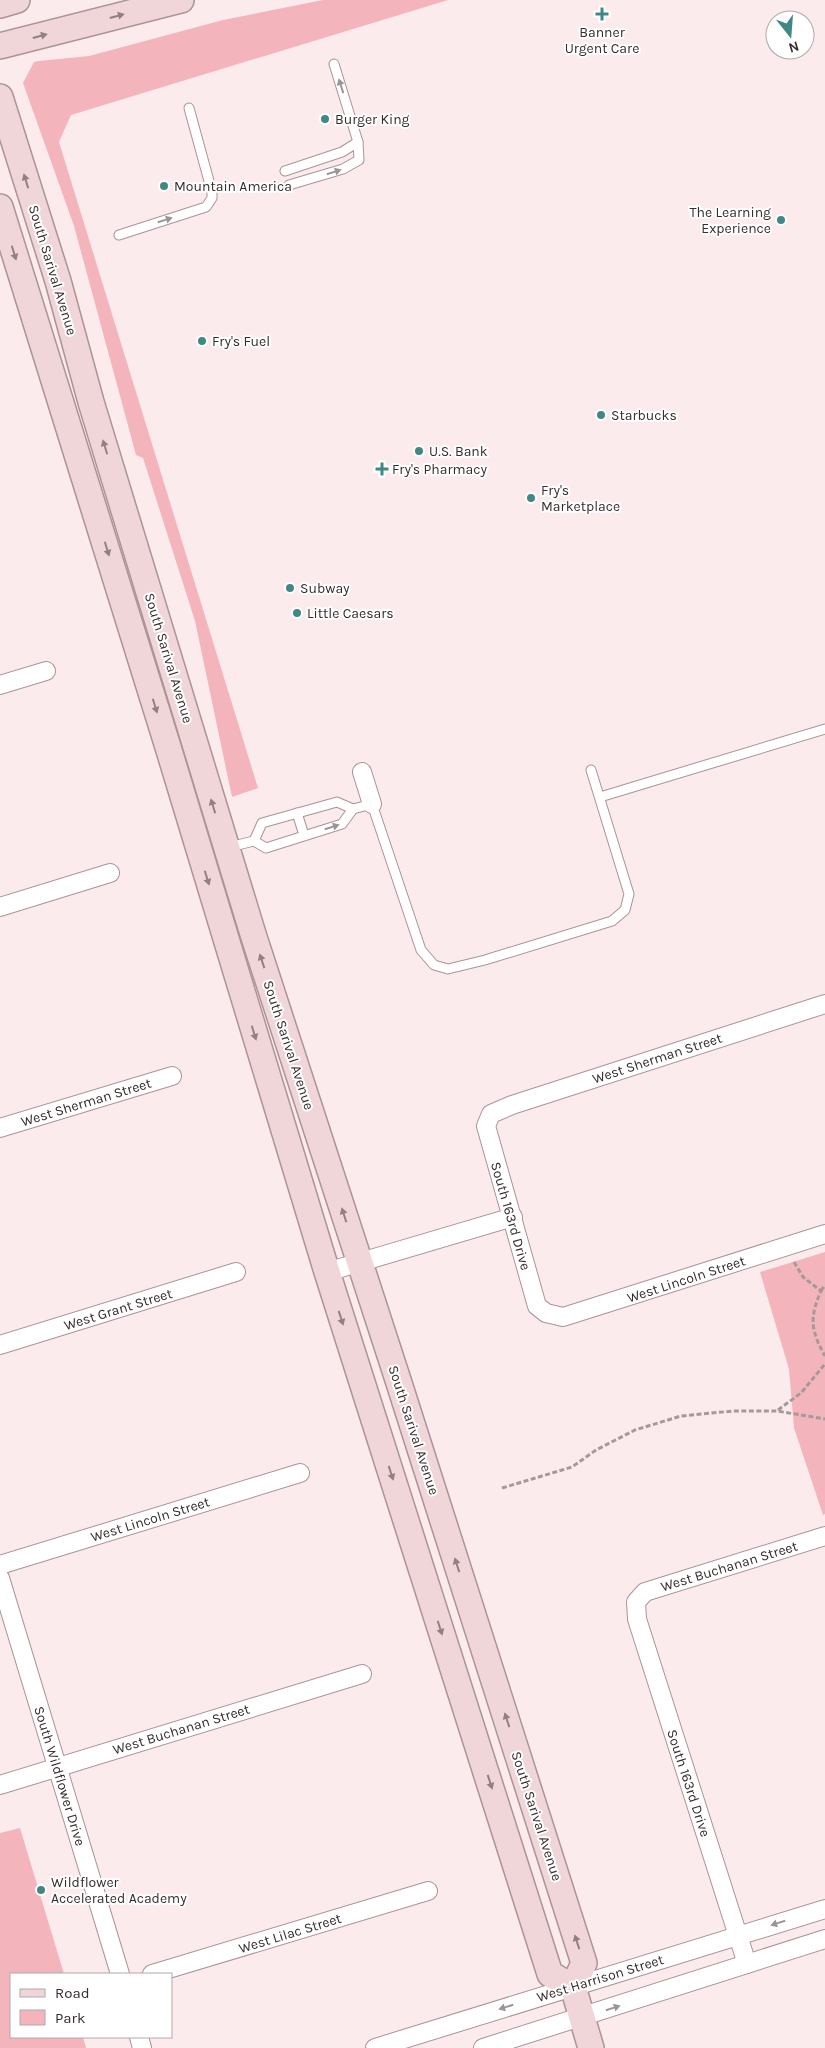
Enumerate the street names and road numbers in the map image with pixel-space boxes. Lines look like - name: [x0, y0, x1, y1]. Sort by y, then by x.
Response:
- street label: South Sarival Avenue: [25, 203, 80, 337]
- street label: South Sarival Avenue: [141, 591, 196, 725]
- street label: South Sarival Avenue: [260, 978, 317, 1112]
- street label: West Sherman Street: [590, 1029, 724, 1087]
- street label: West Sherman Street: [19, 1075, 153, 1130]
- street label: South 163rd Drive: [487, 1160, 534, 1272]
- street label: West Lincoln Street: [625, 1252, 747, 1307]
- street label: West Grant Street: [62, 1285, 174, 1334]
- street label: South Sarival Avenue: [385, 1363, 442, 1497]
- street label: West Lincoln Street: [89, 1493, 212, 1546]
- street label: West Buchanan Street: [659, 1538, 800, 1595]
- street label: West Buchanan Street: [111, 1701, 252, 1758]
- street label: South Wildflower Drive: [30, 1704, 89, 1848]
- street label: South 163rd Drive: [663, 1727, 714, 1839]
- street label: South Sarival Avenue: [508, 1749, 565, 1883]
- street label: West Lilac Street: [237, 1910, 344, 1957]
- street label: West Harrison Street: [535, 1951, 666, 2006]

